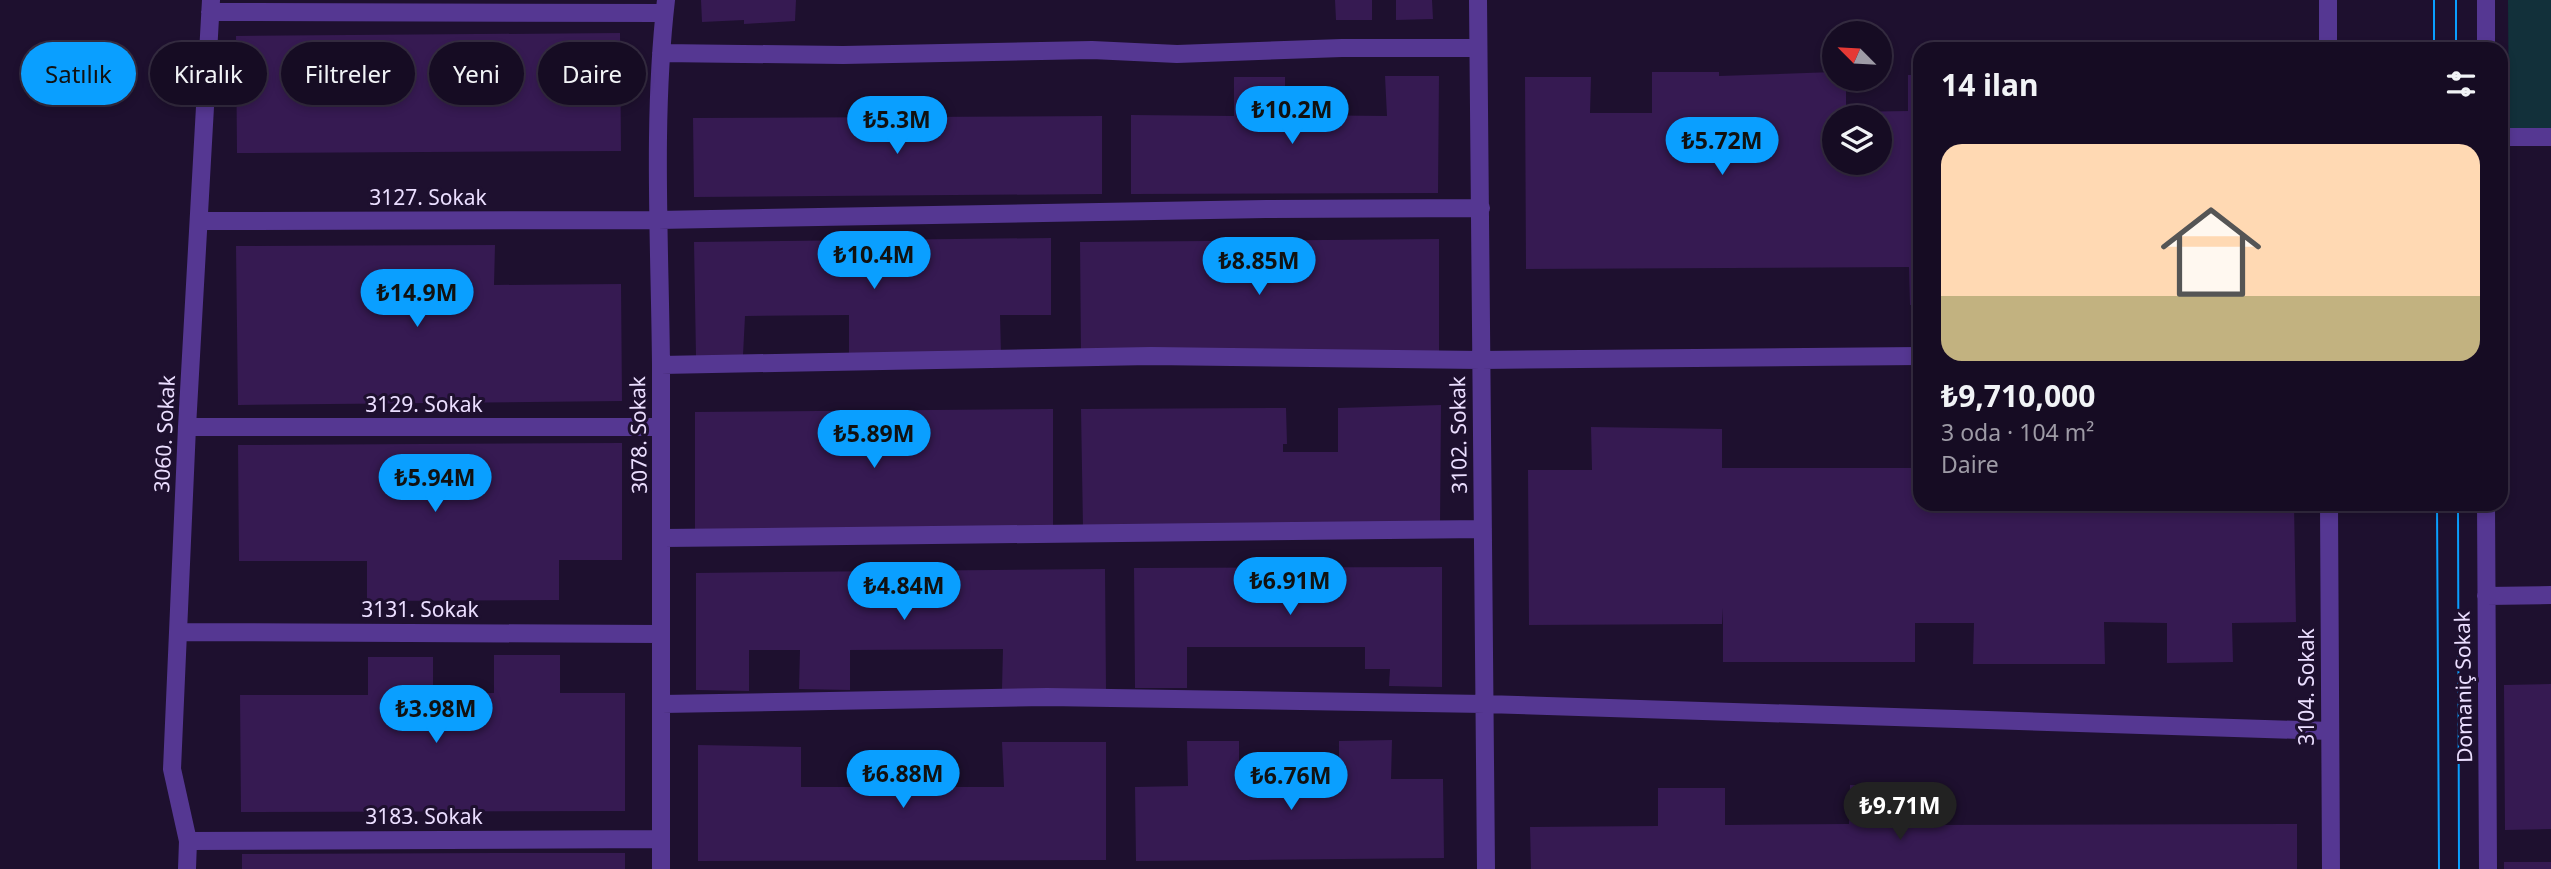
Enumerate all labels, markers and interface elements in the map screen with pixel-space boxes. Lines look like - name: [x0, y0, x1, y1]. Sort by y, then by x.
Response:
- north arrow: [1822, 21, 1892, 91]
- map controls: [1822, 21, 1892, 175]
- chip: Satılık: [21, 42, 136, 105]
- chip: Kiralık: [150, 42, 267, 105]
- chip: Filtreler: [281, 42, 415, 105]
- chip: Yeni: [429, 42, 524, 105]
- chip: Daire: [538, 42, 646, 105]
- text: 14 ilan: [1941, 64, 2039, 105]
- icon: filters: [2442, 65, 2480, 103]
- pin: ₺10.2M: [1235, 86, 1349, 146]
- text: ₺10.2M: [1252, 93, 1332, 125]
- pin: ₺5.3M: [848, 96, 946, 156]
- text: ₺5.3M: [863, 103, 931, 135]
- button: layers: [1822, 105, 1892, 175]
- pin: ₺5.72M: [1665, 118, 1779, 177]
- text: ₺5.72M: [1682, 124, 1762, 156]
- street label: 3127. Sokak: [369, 183, 488, 211]
- icon: home: [2148, 189, 2274, 315]
- pin: ₺10.4M: [817, 232, 931, 291]
- text: ₺10.4M: [834, 238, 914, 270]
- pin: ₺8.85M: [1202, 238, 1316, 297]
- text: ₺8.85M: [1219, 244, 1299, 276]
- pin: ₺14.9M: [360, 270, 474, 329]
- text: ₺14.9M: [377, 276, 457, 308]
- street label: 3060. Sokak: [147, 374, 181, 493]
- street label: 3078. Sokak: [623, 375, 653, 494]
- street label: 3102. Sokak: [1443, 375, 1473, 494]
- text: ₺9,710,000: [1941, 375, 2095, 416]
- street label: 3129. Sokak: [365, 390, 484, 418]
- pin: ₺5.89M: [817, 410, 931, 470]
- text: 3 oda · 104 m²: [1941, 416, 2094, 448]
- text: ₺5.89M: [834, 417, 914, 449]
- text: Daire: [1941, 448, 1999, 480]
- pin: ₺5.94M: [378, 454, 492, 514]
- text: ₺5.94M: [395, 461, 475, 493]
- pin: ₺6.91M: [1233, 558, 1347, 617]
- pin: ₺4.84M: [847, 562, 961, 622]
- text: ₺6.91M: [1250, 564, 1330, 596]
- text: ₺4.84M: [864, 569, 944, 601]
- street label: 3131. Sokak: [361, 595, 480, 623]
- street label: Domaniç Sokak: [2448, 610, 2478, 763]
- street label: 3104. Sokak: [2292, 627, 2320, 746]
- pin: ₺3.98M: [379, 686, 493, 745]
- text: ₺3.98M: [396, 692, 476, 724]
- pin: ₺6.88M: [846, 750, 960, 810]
- pin: ₺6.76M: [1234, 752, 1348, 812]
- text: ₺6.88M: [863, 757, 943, 789]
- text: ₺6.76M: [1251, 759, 1331, 791]
- pin: ₺9.71M: [1843, 782, 1957, 842]
- text: ₺9.71M: [1860, 789, 1940, 821]
- street label: 3183. Sokak: [365, 802, 484, 830]

